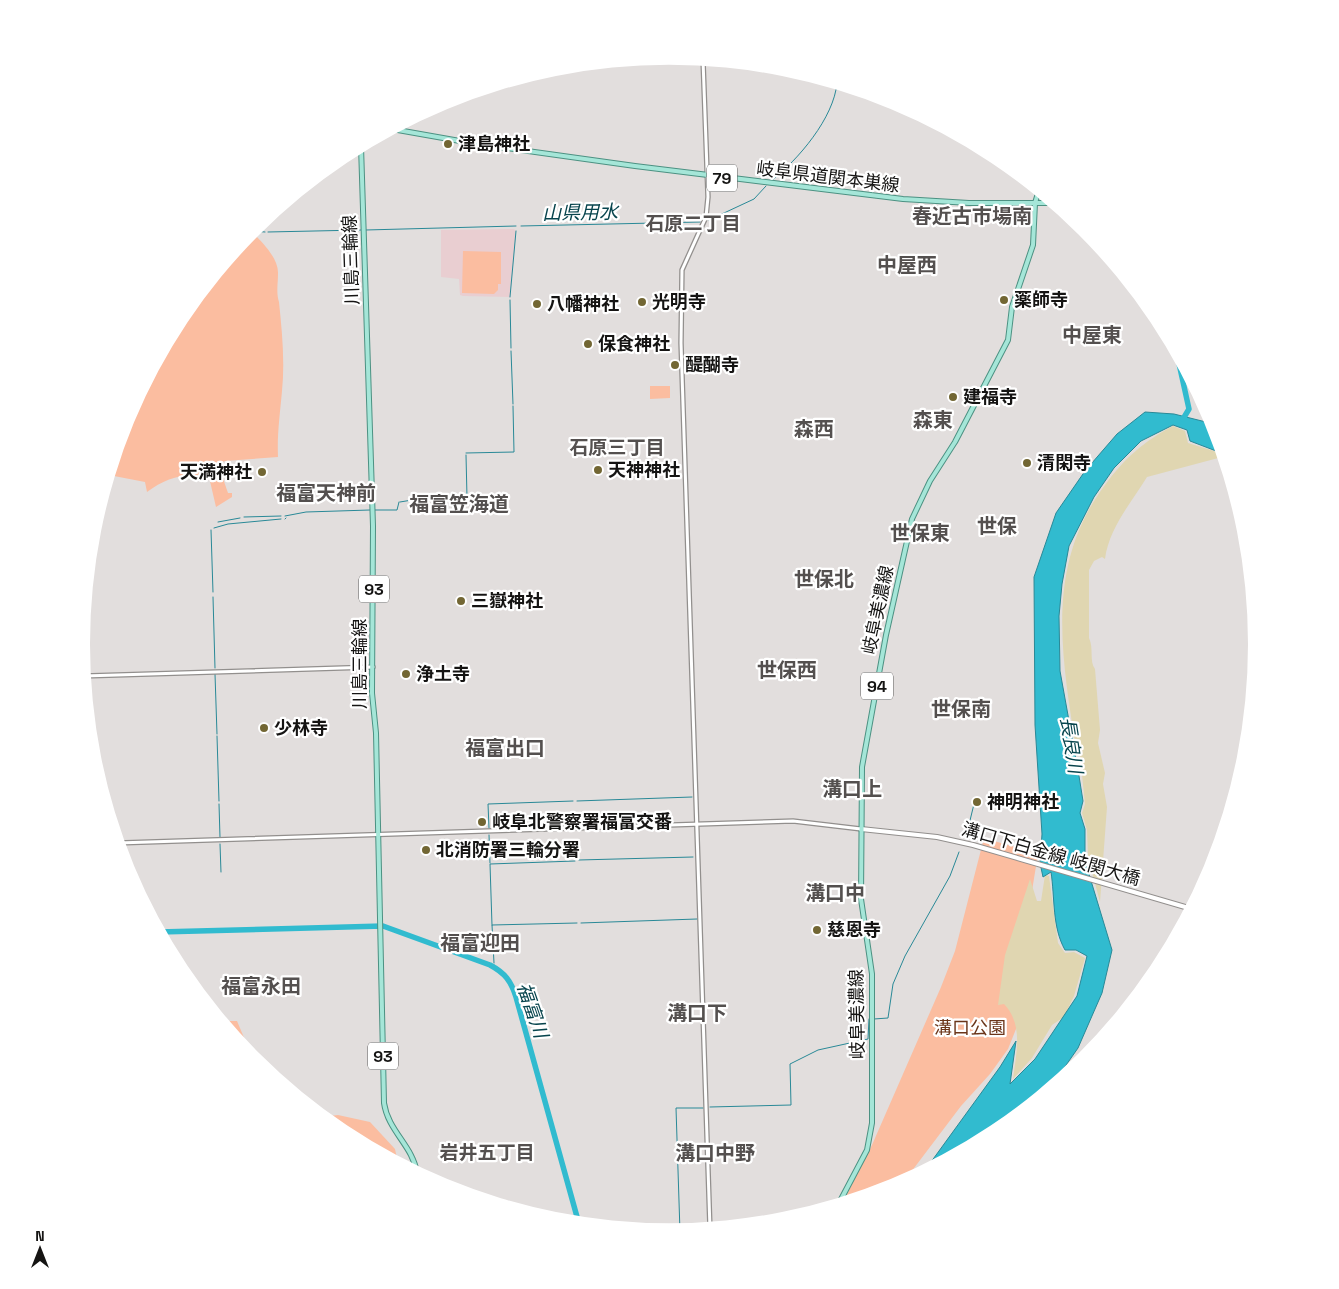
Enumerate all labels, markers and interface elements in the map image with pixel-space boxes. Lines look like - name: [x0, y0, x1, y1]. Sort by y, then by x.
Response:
- place label: 津島神社: [458, 132, 530, 155]
- marker: 津島神社: [442, 138, 454, 150]
- street label: 岐阜県道関本巣線: [755, 156, 901, 197]
- road number: 79: [707, 164, 737, 192]
- water label: 山県用水: [542, 199, 620, 226]
- district label: 春近古市場南: [912, 203, 1032, 229]
- district label: 石原二丁目: [645, 211, 741, 236]
- street label: 川島三輪線: [337, 215, 364, 305]
- district label: 中屋西: [877, 252, 937, 278]
- place label: 薬師寺: [1014, 288, 1068, 311]
- place label: 光明寺: [652, 290, 706, 313]
- place label: 八幡神社: [547, 292, 619, 315]
- marker: 薬師寺: [998, 294, 1010, 306]
- marker: 光明寺: [636, 296, 648, 308]
- marker: 八幡神社: [531, 298, 543, 310]
- district label: 中屋東: [1062, 322, 1122, 348]
- place label: 保食神社: [598, 332, 670, 355]
- marker: 保食神社: [582, 338, 594, 350]
- place label: 醍醐寺: [685, 353, 739, 376]
- marker: 醍醐寺: [669, 359, 681, 371]
- place label: 建福寺: [963, 385, 1017, 408]
- marker: 建福寺: [947, 391, 959, 403]
- district label: 森東: [913, 407, 953, 433]
- district label: 森西: [794, 416, 834, 442]
- district label: 石原三丁目: [569, 435, 665, 460]
- place label: 清閑寺: [1037, 451, 1091, 474]
- marker: 清閑寺: [1021, 457, 1033, 469]
- place label: 天神神社: [608, 458, 680, 481]
- place label: 天満神社: [180, 460, 252, 483]
- marker: 天神神社: [592, 464, 604, 476]
- marker: 天満神社: [256, 466, 268, 478]
- district label: 福富天神前: [276, 480, 376, 506]
- district label: 福富笠海道: [409, 491, 509, 517]
- district label: 世保: [977, 513, 1017, 539]
- district label: 世保東: [890, 520, 950, 546]
- street label: 岐阜美濃線: [857, 563, 898, 656]
- district label: 世保北: [794, 566, 854, 592]
- road number: 93: [359, 576, 389, 602]
- place label: 三嶽神社: [471, 589, 543, 612]
- marker: 三嶽神社: [455, 595, 467, 607]
- street label: 川島三輪線: [348, 619, 371, 709]
- district label: 世保西: [757, 657, 817, 683]
- place label: 浄土寺: [416, 662, 470, 685]
- marker: 浄土寺: [400, 668, 412, 680]
- road number: 94: [861, 672, 893, 699]
- district label: 世保南: [931, 696, 991, 722]
- water label: 長良川: [1055, 715, 1089, 777]
- place label: 少林寺: [274, 716, 328, 739]
- marker: 少林寺: [258, 722, 270, 734]
- district label: 福富出口: [465, 735, 545, 761]
- district label: 溝口上: [822, 776, 882, 802]
- place label: 神明神社: [987, 790, 1059, 813]
- marker: 神明神社: [971, 796, 983, 808]
- place label: 岐阜北警察署福富交番: [492, 810, 672, 833]
- marker: 岐阜北警察署福富交番: [476, 816, 488, 828]
- street label: 溝口下白金線 岐関大橋: [959, 817, 1143, 890]
- place label: 北消防署三輪分署: [436, 838, 580, 861]
- marker: 北消防署三輪分署: [420, 844, 432, 856]
- district label: 溝口中: [805, 880, 865, 906]
- place label: 慈恩寺: [827, 918, 881, 941]
- marker: 慈恩寺: [811, 924, 823, 936]
- district label: 福富迎田: [440, 930, 520, 956]
- street label: 岐阜美濃線: [844, 969, 869, 1059]
- district label: 福富永田: [221, 973, 301, 999]
- water label: 福富川: [511, 979, 554, 1043]
- district label: 溝口下: [667, 1000, 727, 1026]
- park label: 溝口公園: [934, 1016, 1006, 1039]
- road number: 93: [368, 1042, 398, 1070]
- district label: 岩井五丁目: [439, 1140, 535, 1165]
- district label: 溝口中野: [675, 1140, 755, 1166]
- north arrow: [15, 1224, 65, 1274]
- text: N: [35, 1227, 45, 1245]

